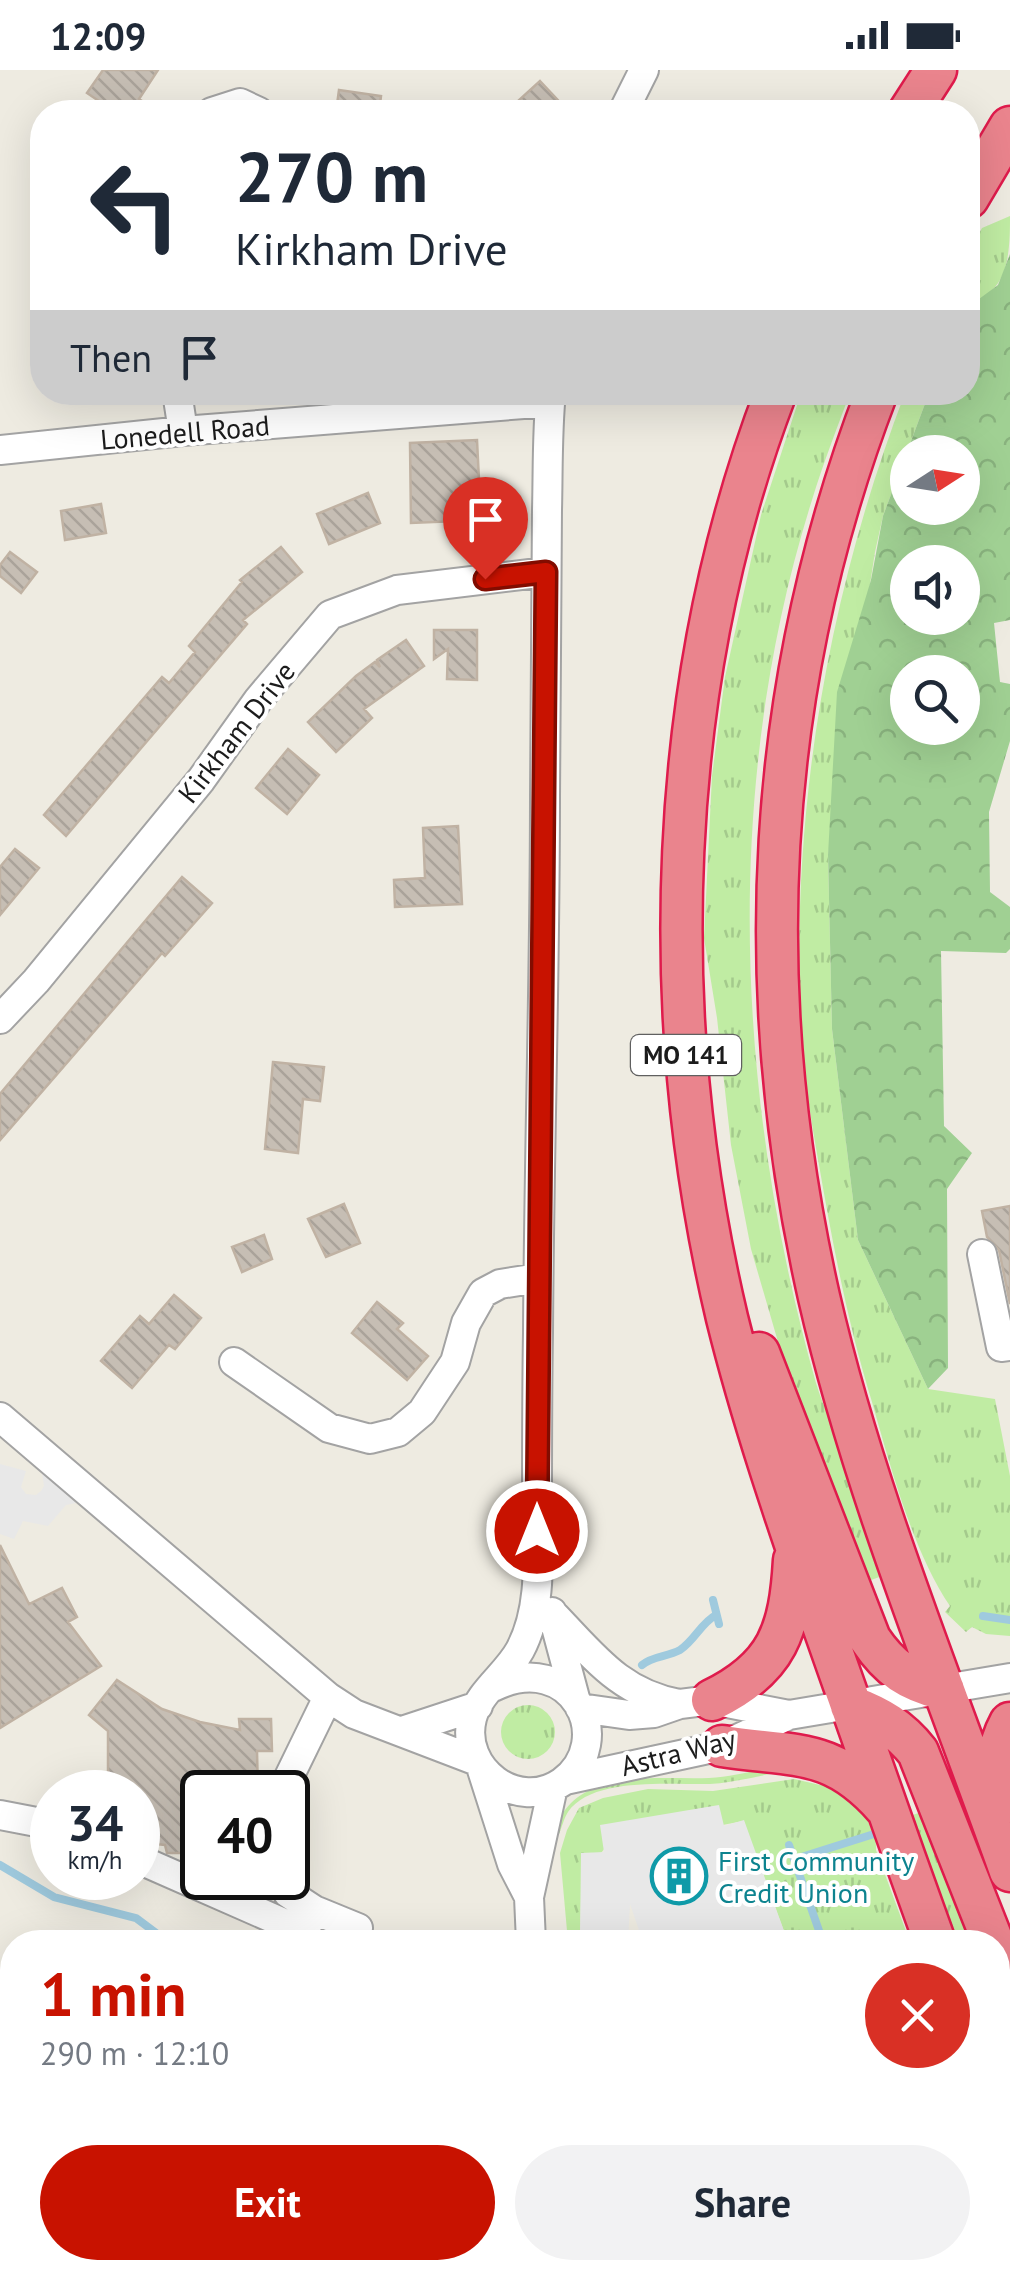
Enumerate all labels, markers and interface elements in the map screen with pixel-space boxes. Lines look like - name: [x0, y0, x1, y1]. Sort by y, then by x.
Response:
- text: 12:09: [50, 11, 146, 60]
- text: 270 m: [235, 131, 428, 221]
- icon: left: [70, 140, 200, 270]
- text: Kirkham Drive: [235, 219, 508, 277]
- icon: arrive: [172, 330, 227, 385]
- text: Then: [70, 333, 152, 382]
- street label: Lonedell Road: [99, 406, 271, 458]
- north arrow: [890, 435, 980, 525]
- map controls: [890, 435, 980, 745]
- pin: [443, 477, 528, 580]
- icon: arrive: [458, 492, 513, 547]
- button: sound: [890, 545, 980, 635]
- street label: Kirkham Drive: [169, 654, 303, 810]
- button: search: [890, 655, 980, 745]
- road number: MO 141: [631, 1035, 741, 1075]
- position arrow: [485, 1479, 589, 1583]
- street label: Astra Way: [617, 1720, 739, 1784]
- speed limit sign: 40: [180, 1770, 310, 1900]
- text: 34: [67, 1790, 123, 1855]
- place label: First Community Credit Union: [718, 1842, 914, 1911]
- text: km/h: [68, 1844, 122, 1876]
- building icon: First Community Credit Union: [649, 1846, 709, 1906]
- text: 1 min: [40, 1955, 186, 2033]
- button: close: [865, 1963, 970, 2068]
- text: 290 m · 12:10: [40, 2032, 229, 2074]
- button: Exit: [40, 2145, 495, 2260]
- button: Share: [515, 2145, 970, 2260]

